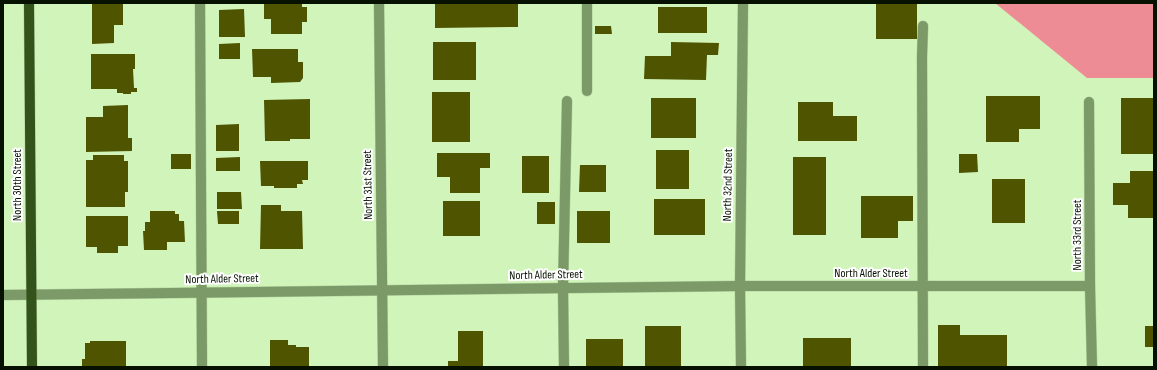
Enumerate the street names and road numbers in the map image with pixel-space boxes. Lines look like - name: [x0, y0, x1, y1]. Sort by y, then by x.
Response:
- street label: North 32nd Street: [720, 148, 736, 221]
- street label: North 30th Street: [10, 149, 25, 221]
- street label: North 31st Street: [360, 150, 376, 220]
- street label: North 33rd Street: [1070, 199, 1085, 270]
- street label: North Alder Street: [834, 266, 908, 281]
- street label: North Alder Street: [509, 267, 583, 283]
- street label: North Alder Street: [185, 271, 259, 287]

